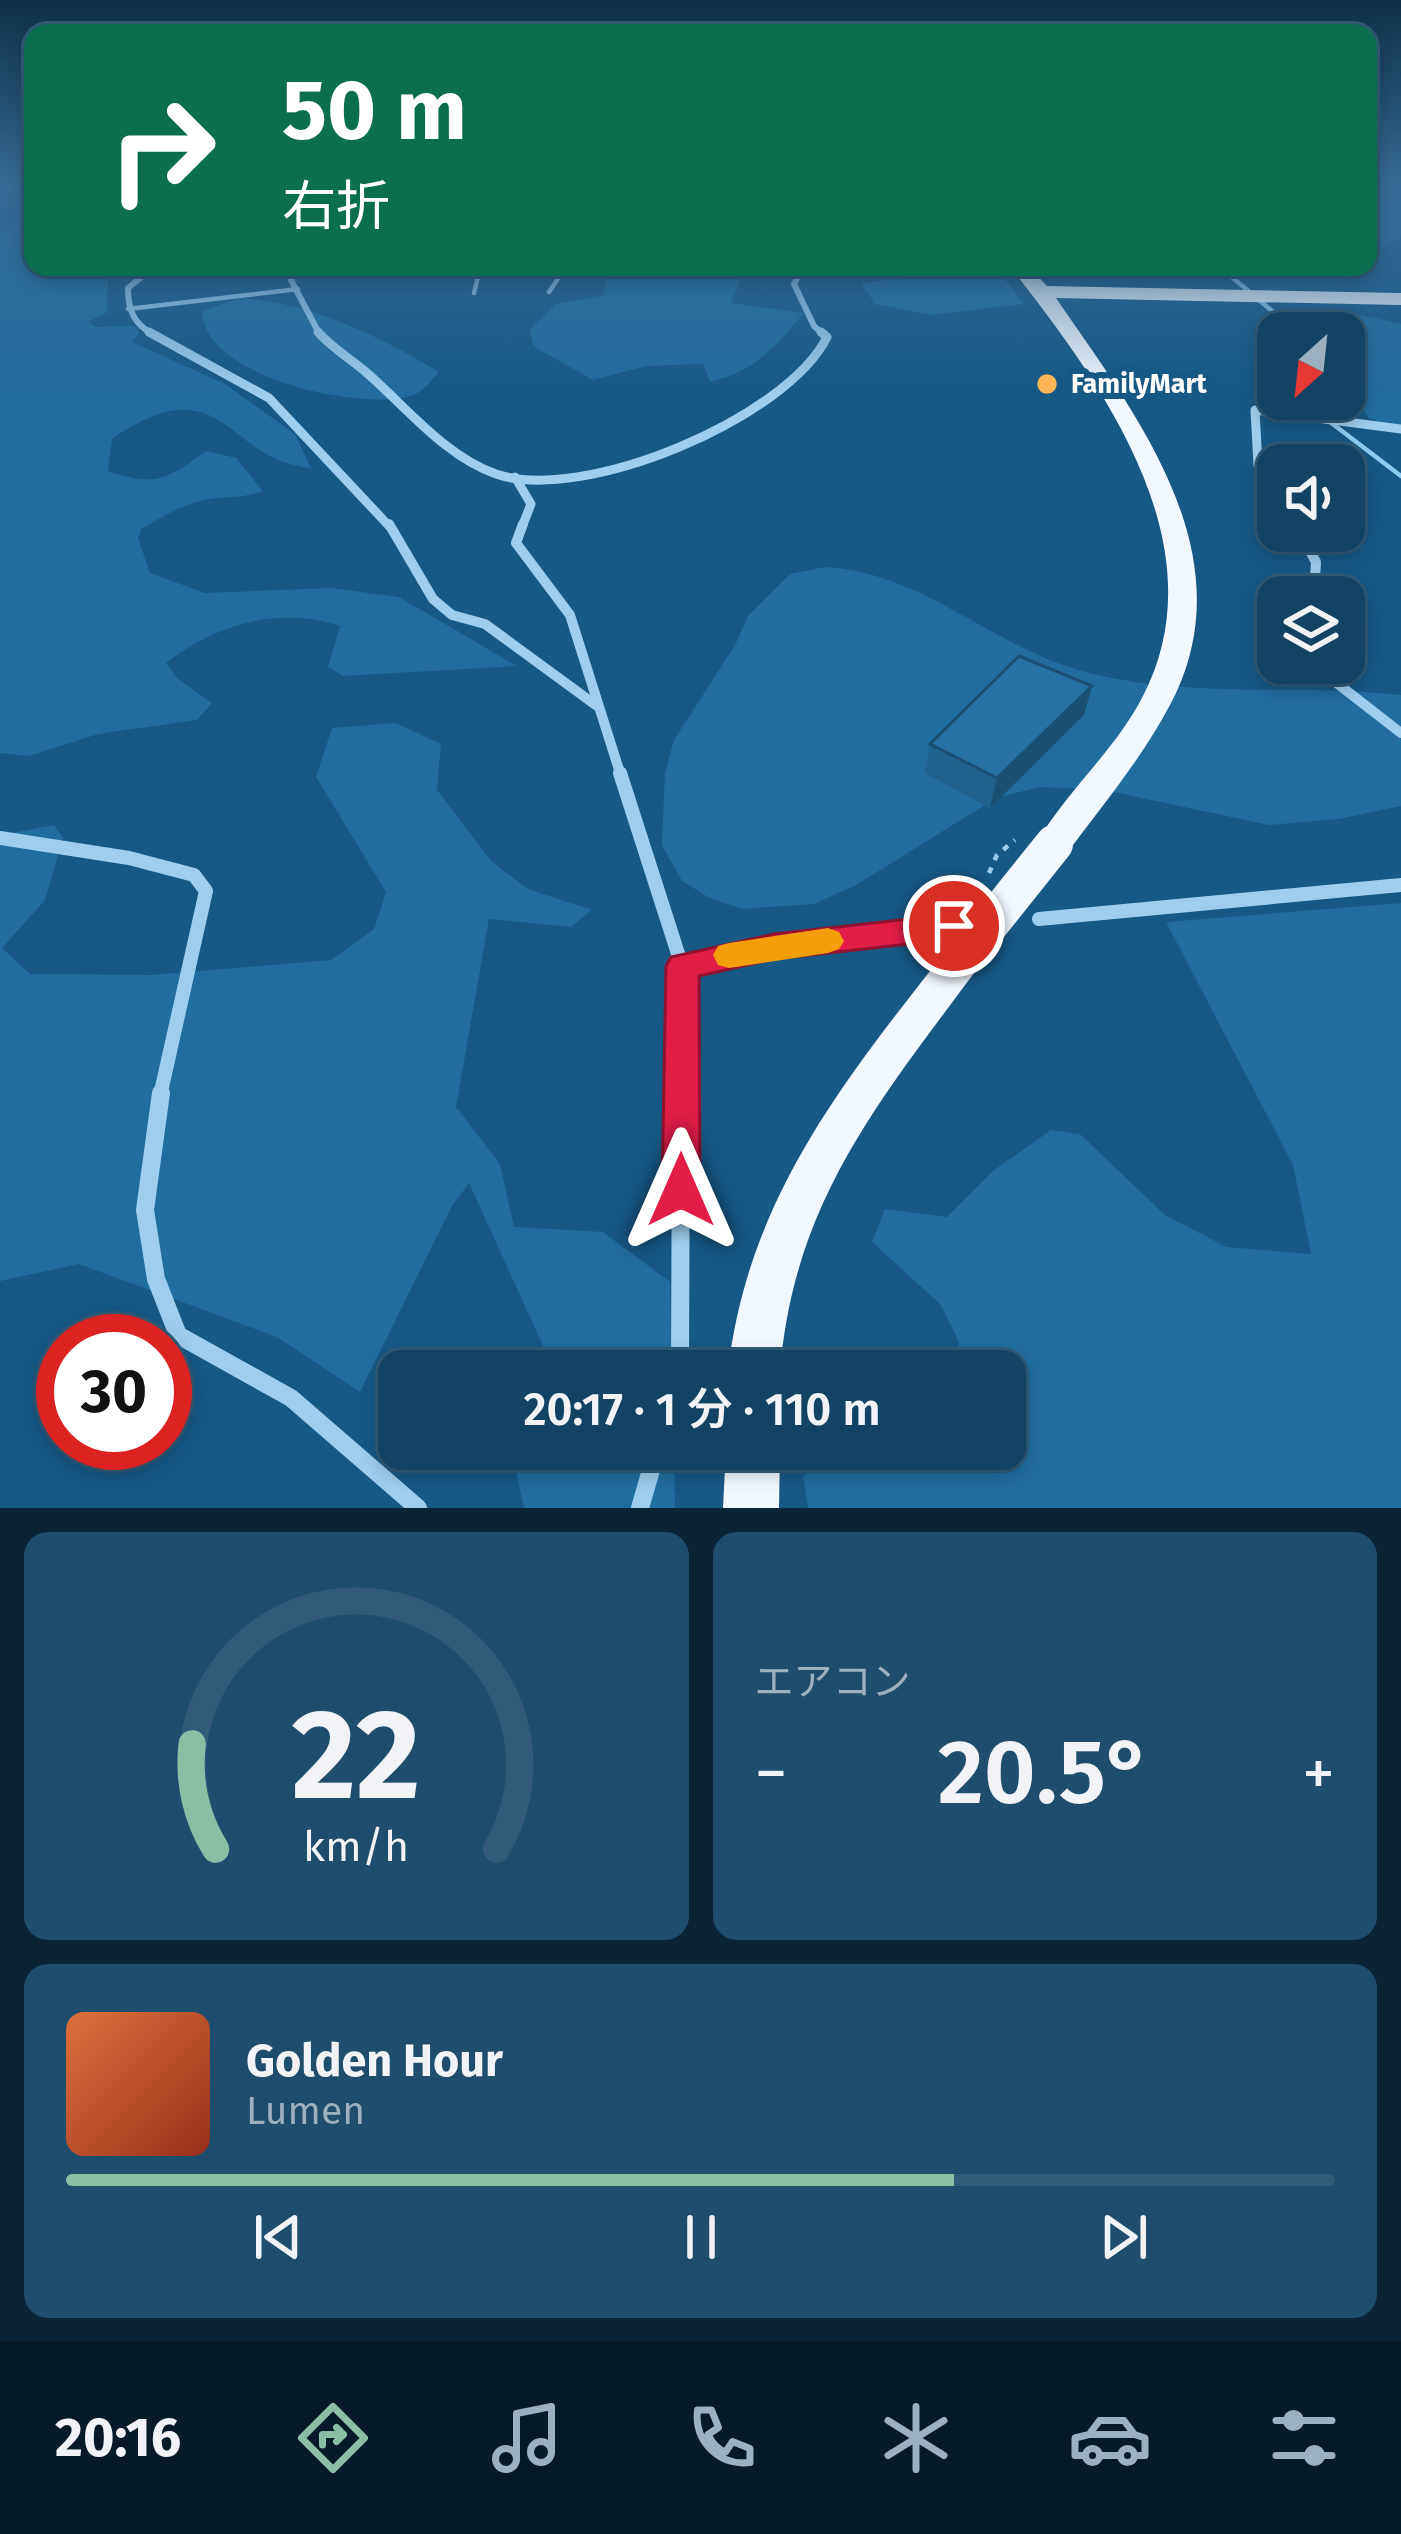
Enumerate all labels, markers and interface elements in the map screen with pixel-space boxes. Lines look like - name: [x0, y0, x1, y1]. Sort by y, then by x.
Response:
- text: 50 m: [282, 60, 467, 161]
- icon: right: [84, 72, 240, 228]
- text: 右折: [282, 175, 390, 239]
- north arrow: [1257, 312, 1365, 420]
- map controls: [1257, 312, 1365, 684]
- place label: FamilyMart: [1071, 368, 1207, 400]
- marker: FamilyMart: [1034, 371, 1060, 397]
- button: sound: [1257, 444, 1365, 552]
- button: layers: [1257, 576, 1365, 684]
- pin: [903, 875, 1005, 977]
- icon: arrive: [921, 893, 987, 959]
- position arrow: [618, 1127, 744, 1253]
- speed limit sign: 30: [36, 1314, 192, 1470]
- text: 20:17 · 1 分 · 110 m: [523, 1383, 881, 1437]
- text: エアコン: [755, 1659, 911, 1705]
- text: 22: [292, 1681, 421, 1831]
- text: 20.5°: [938, 1719, 1152, 1827]
- text: −: [755, 1734, 788, 1813]
- text: +: [1302, 1734, 1335, 1813]
- text: km/h: [303, 1821, 409, 1872]
- text: Golden Hour: [246, 2034, 503, 2088]
- text: Lumen: [246, 2088, 365, 2134]
- icon: previous: [245, 2204, 311, 2270]
- icon: pause: [668, 2204, 734, 2270]
- icon: next: [1091, 2204, 1157, 2270]
- icon: directions: [291, 2396, 375, 2480]
- icon: music: [485, 2396, 569, 2480]
- icon: phone: [680, 2396, 764, 2480]
- icon: climate: [874, 2396, 958, 2480]
- icon: car: [1068, 2396, 1152, 2480]
- icon: filters: [1262, 2396, 1346, 2480]
- text: 20:16: [55, 2406, 181, 2470]

